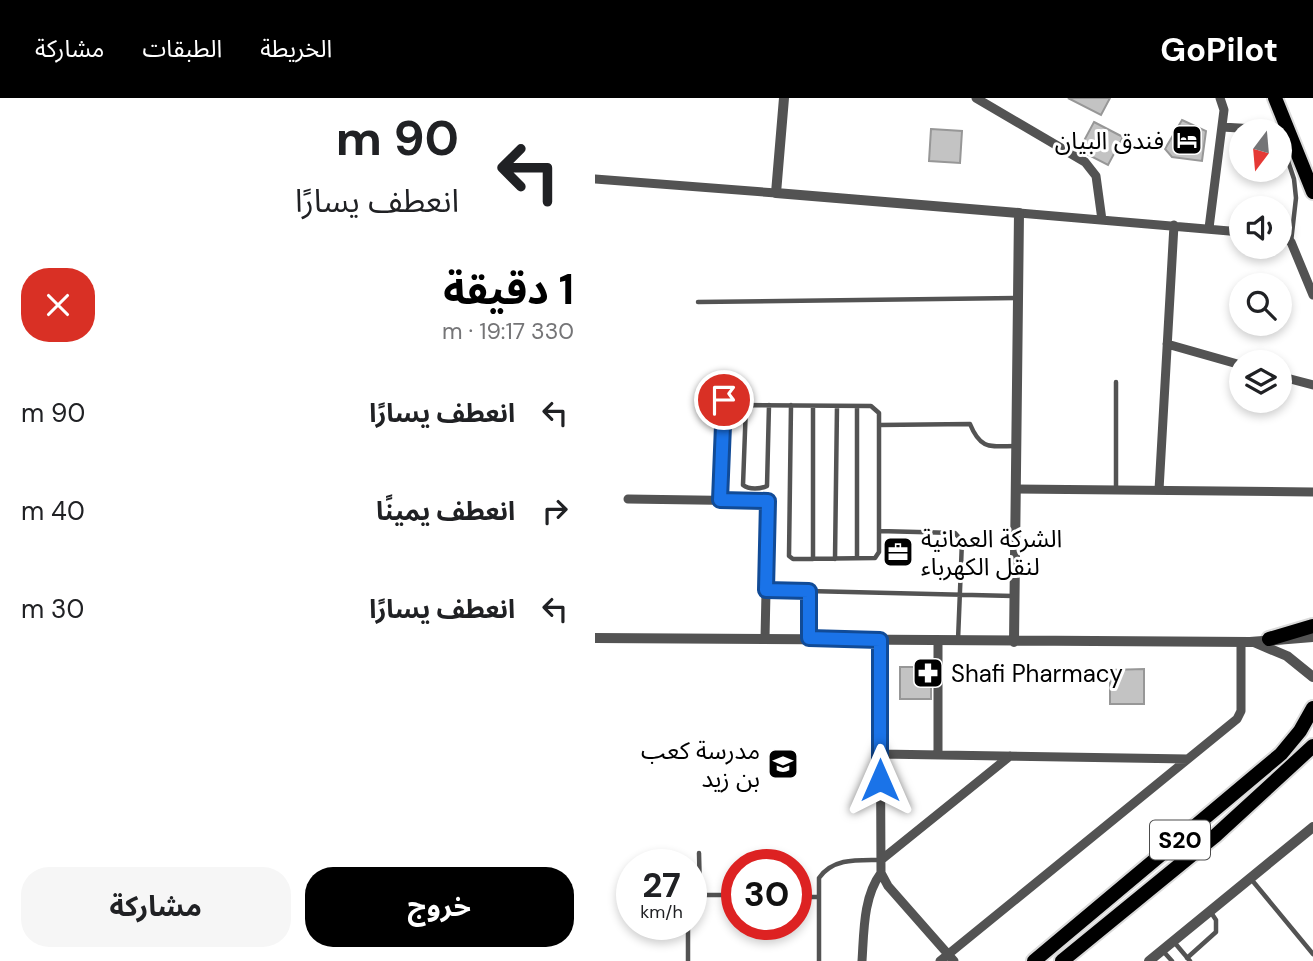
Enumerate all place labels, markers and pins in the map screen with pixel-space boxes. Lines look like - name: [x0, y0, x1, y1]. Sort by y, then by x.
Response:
- hotel icon: فندق البيان: [1170, 123, 1204, 157]
- place label: فندق البيان: [1055, 125, 1164, 156]
- pin: [694, 370, 754, 430]
- place label: الشرکة العمانیة لنقل الکهرباء: [921, 523, 1062, 582]
- office icon: الشرکة العمانیة لنقل الکهرباء: [881, 535, 915, 569]
- pharmacy icon: Shafi Pharmacy: [911, 656, 945, 690]
- place label: Shafi Pharmacy: [951, 658, 1123, 689]
- place label: مدرسة كعب بن زيد: [641, 735, 760, 794]
- school or university icon: مدرسة كعب بن زيد: [766, 747, 800, 781]

